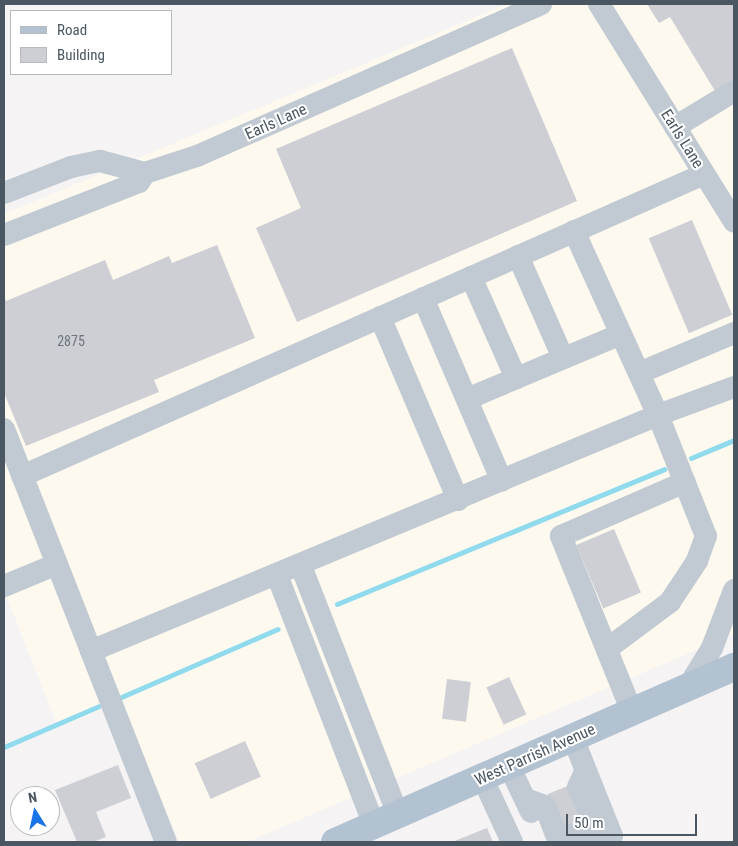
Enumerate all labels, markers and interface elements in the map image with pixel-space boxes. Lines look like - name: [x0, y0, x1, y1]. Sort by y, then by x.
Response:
- legend: [10, 10, 172, 75]
- text: Road: [57, 21, 87, 39]
- text: Building: [57, 46, 105, 64]
- street label: Earls Lane: [242, 100, 310, 144]
- street label: Earls Lane: [656, 106, 708, 172]
- house number: 2875: [57, 333, 85, 349]
- street label: West Parrish Avenue: [472, 720, 598, 790]
- north arrow: [10, 786, 60, 836]
- text: N: [27, 789, 38, 806]
- scale bar: [568, 804, 699, 836]
- text: 50 m: [574, 814, 604, 832]

